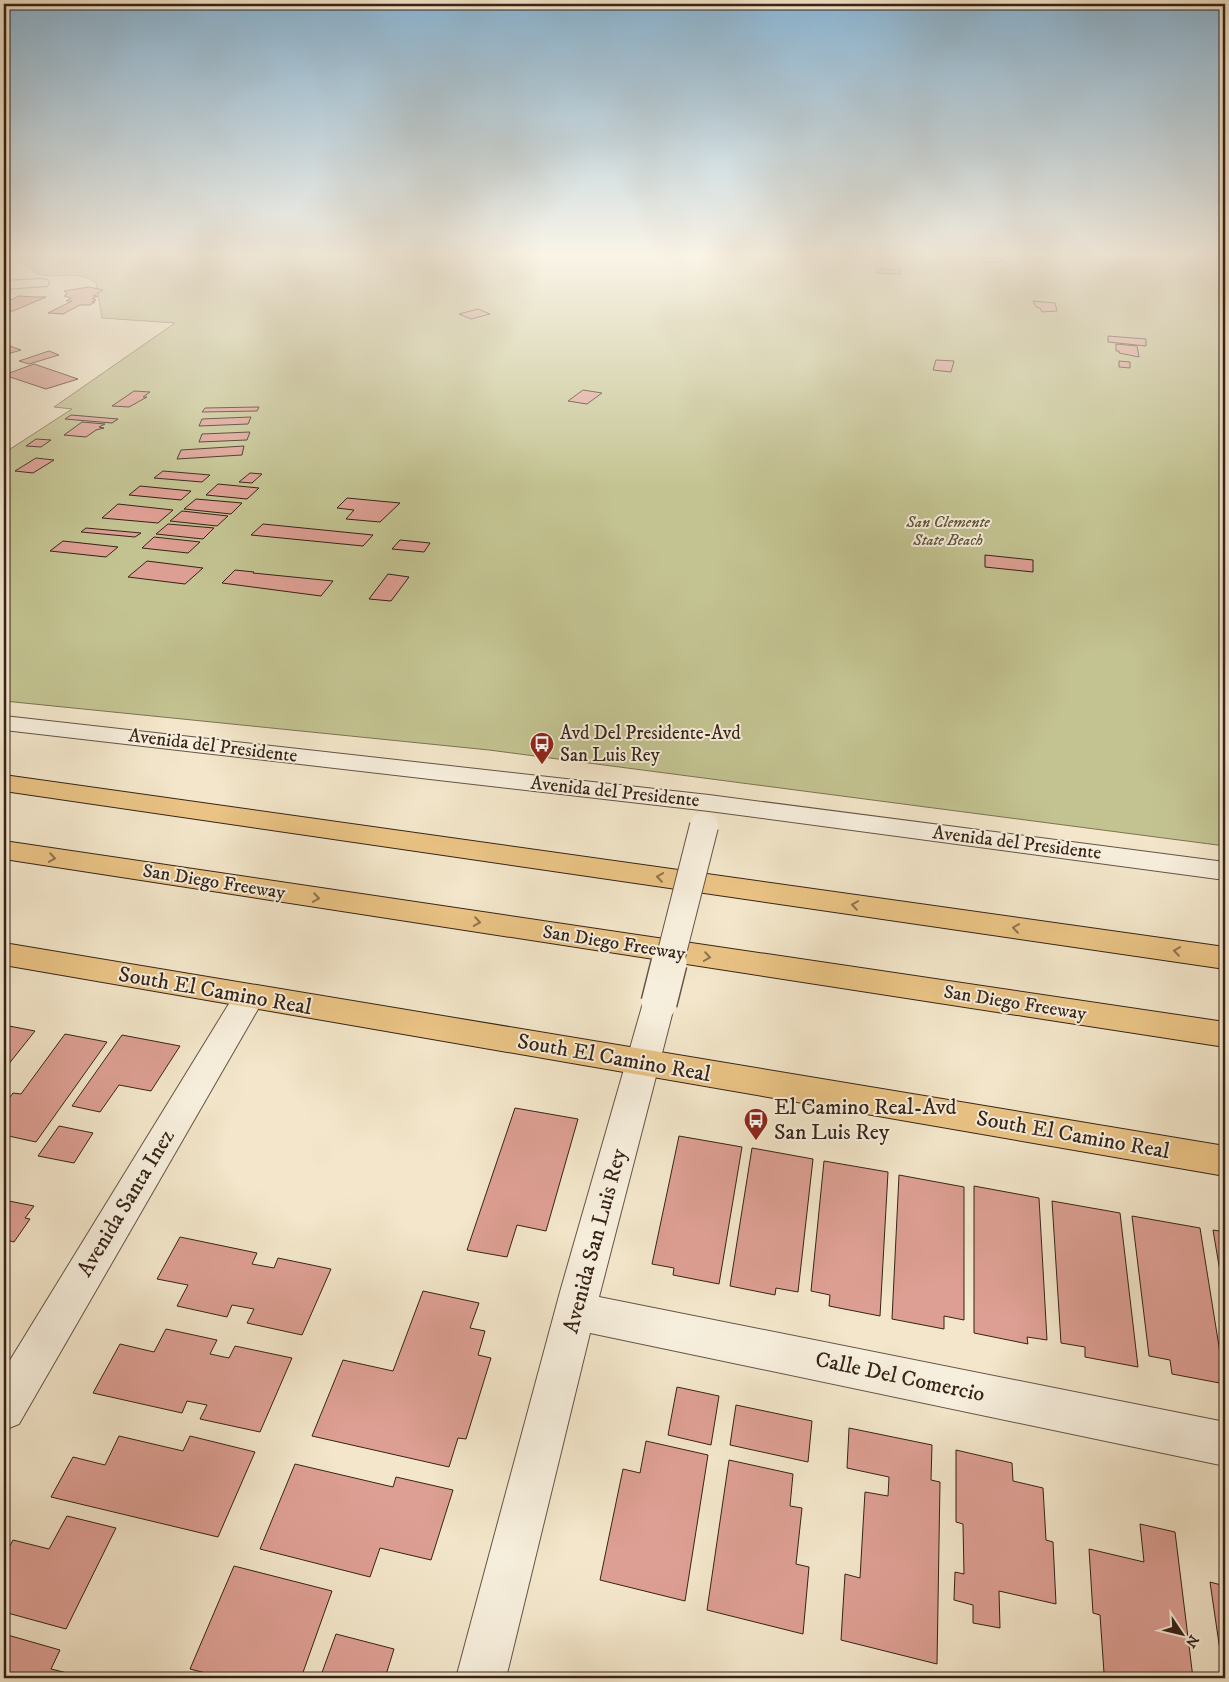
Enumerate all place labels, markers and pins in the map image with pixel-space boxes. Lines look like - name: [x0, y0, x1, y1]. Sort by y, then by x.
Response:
- place label: Avd Del Presidente-Avd San Luis Rey: [560, 722, 741, 767]
- bus stop icon: Avd Del Presidente-Avd San Luis Rey: [529, 731, 555, 765]
- place label: El Camino Real-Avd San Luis Rey: [774, 1094, 957, 1146]
- bus stop icon: El Camino Real-Avd San Luis Rey: [743, 1107, 769, 1141]

